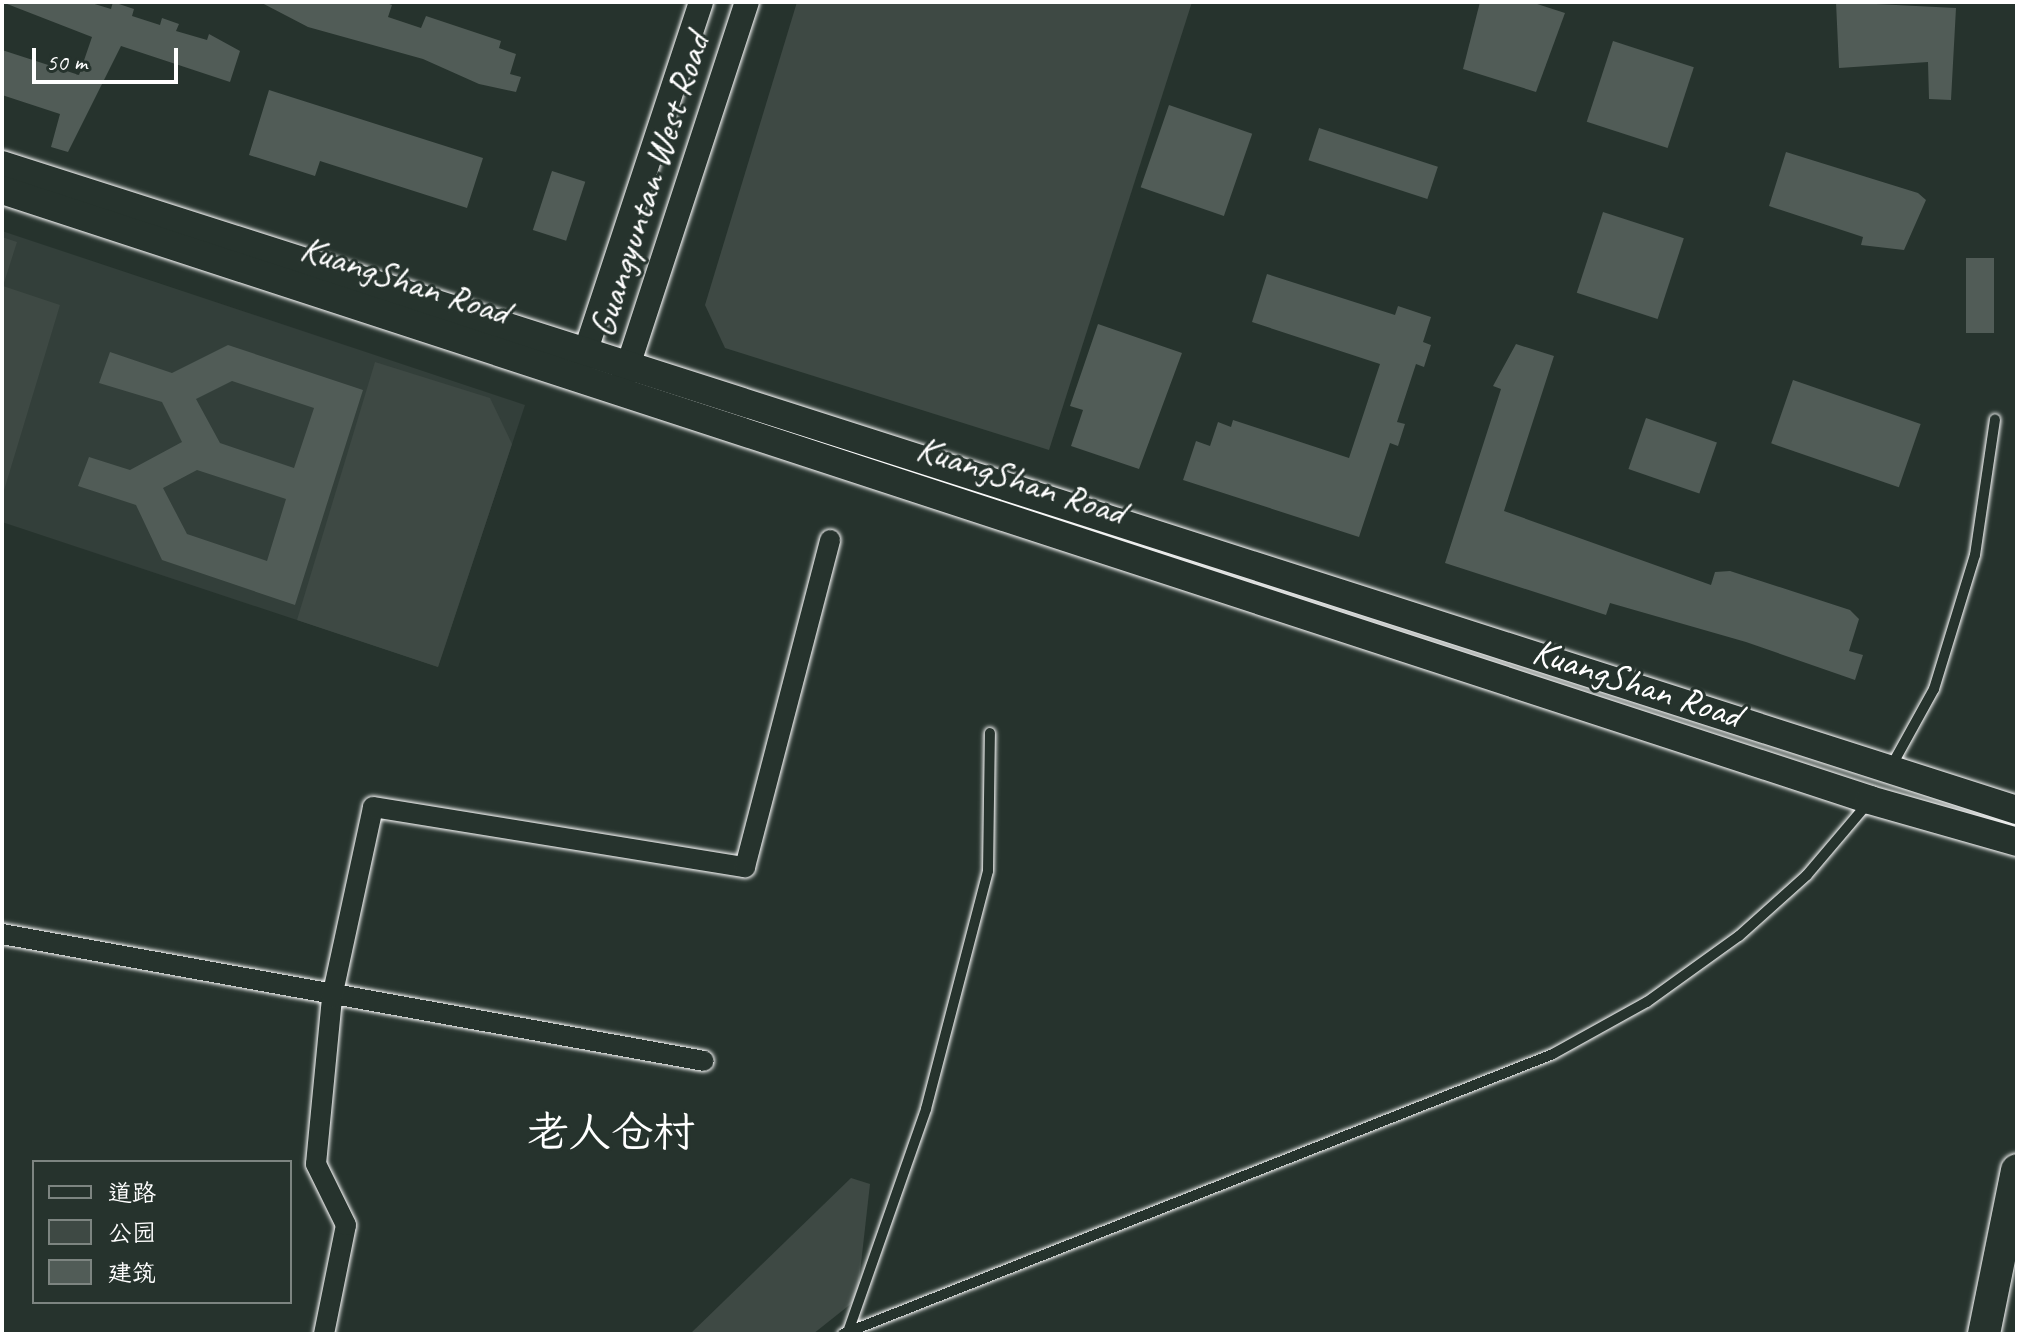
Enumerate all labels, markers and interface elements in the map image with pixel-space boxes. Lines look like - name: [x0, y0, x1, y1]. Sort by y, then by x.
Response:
- street label: Guangyuntan West Road: [578, 27, 720, 343]
- scale bar: [36, 32, 182, 82]
- text: 50 m: [46, 47, 87, 77]
- street label: KuangShan Road: [294, 225, 516, 335]
- street label: KuangShan Road: [910, 425, 1132, 535]
- street label: KuangShan Road: [1526, 628, 1748, 738]
- district label: 老人仓村: [527, 1108, 695, 1158]
- legend: [32, 1160, 292, 1304]
- text: 道路: [108, 1178, 156, 1208]
- text: 公园: [108, 1218, 156, 1248]
- text: 建筑: [108, 1258, 156, 1288]

